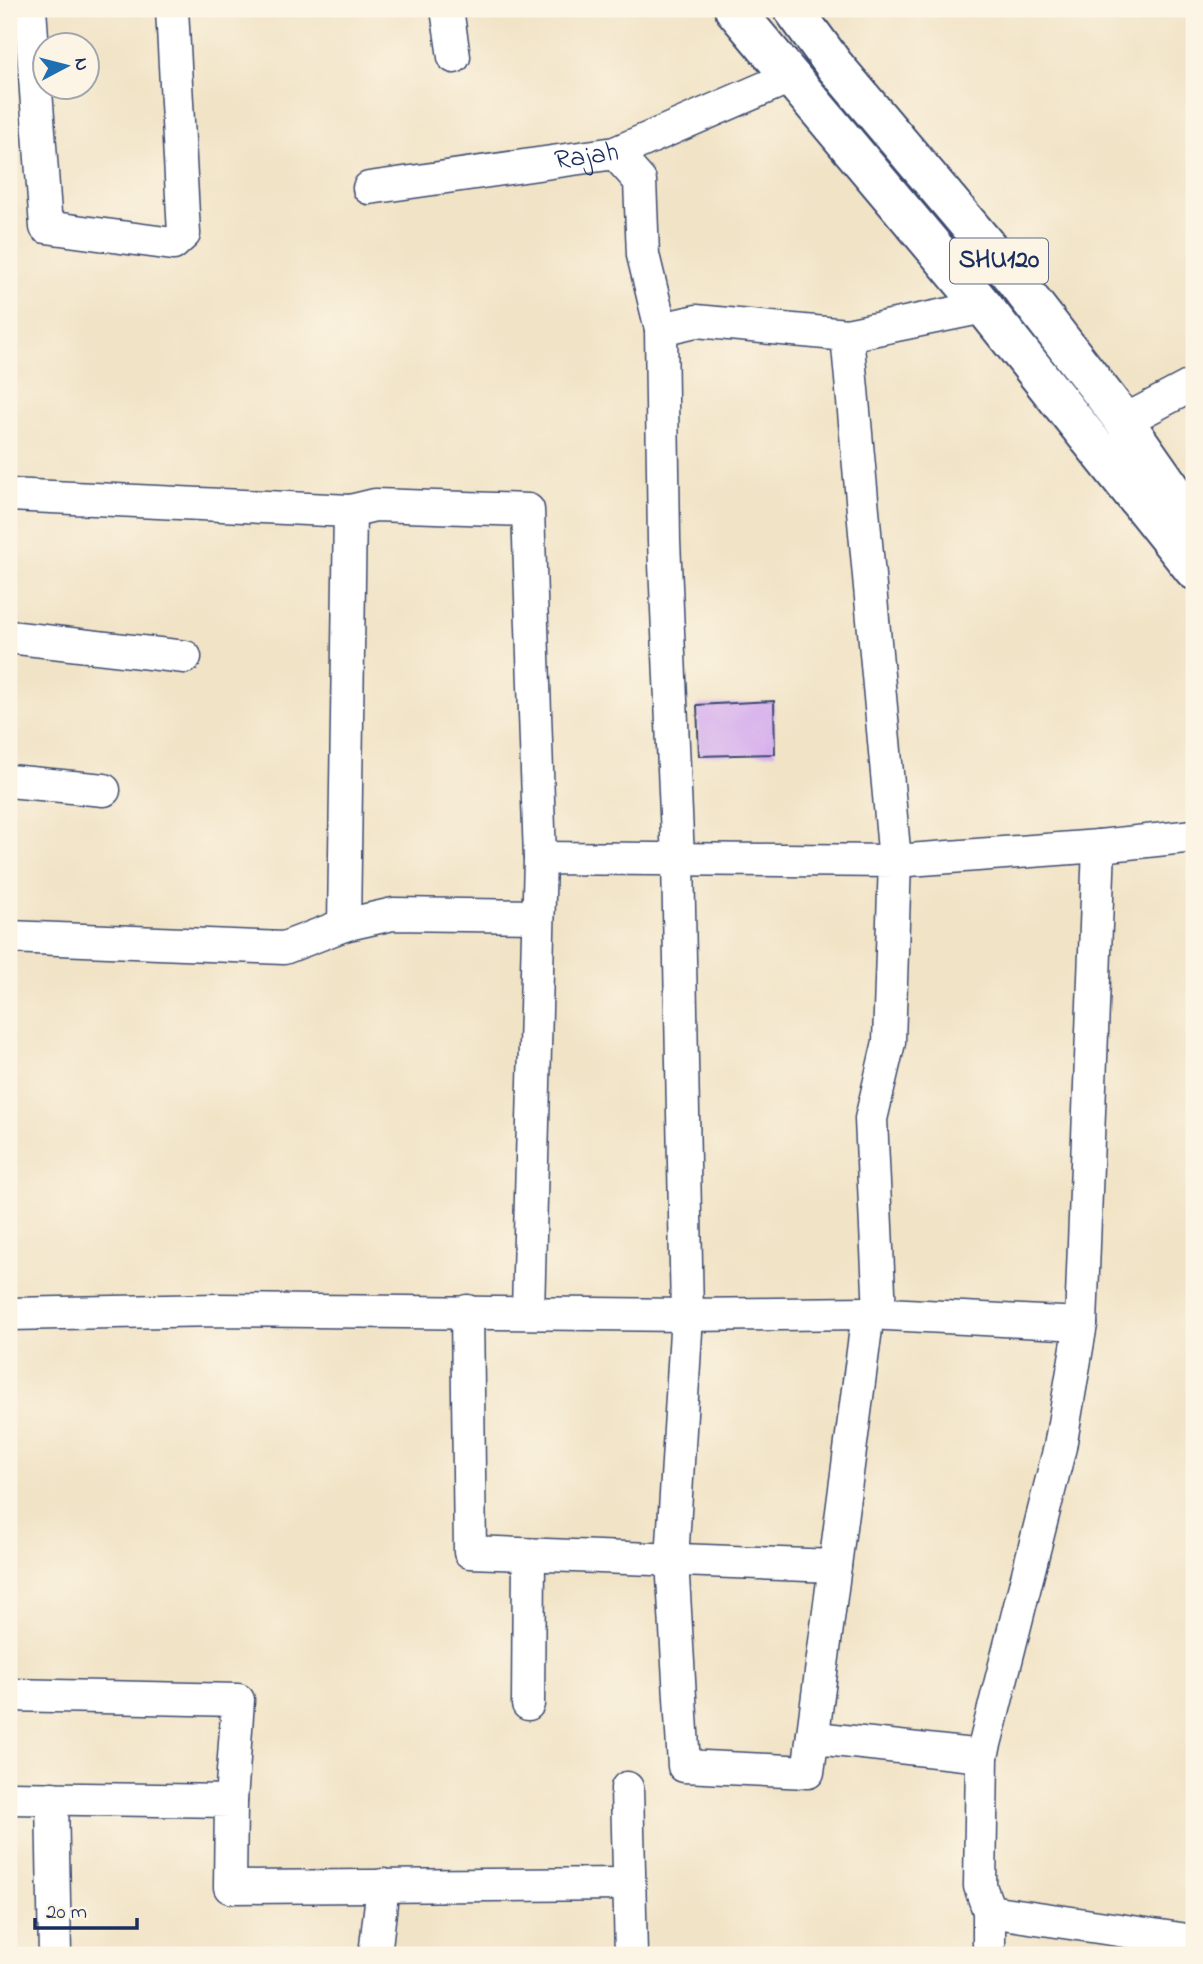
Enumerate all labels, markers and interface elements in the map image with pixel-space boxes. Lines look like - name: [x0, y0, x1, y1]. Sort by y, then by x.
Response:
- north arrow: [32, 32, 102, 102]
- text: N: [66, 56, 95, 72]
- street label: Rajah: [552, 132, 622, 182]
- road number: SHU120: [950, 238, 1048, 284]
- scale bar: [35, 1887, 136, 1931]
- text: 20 m: [46, 1898, 87, 1928]

